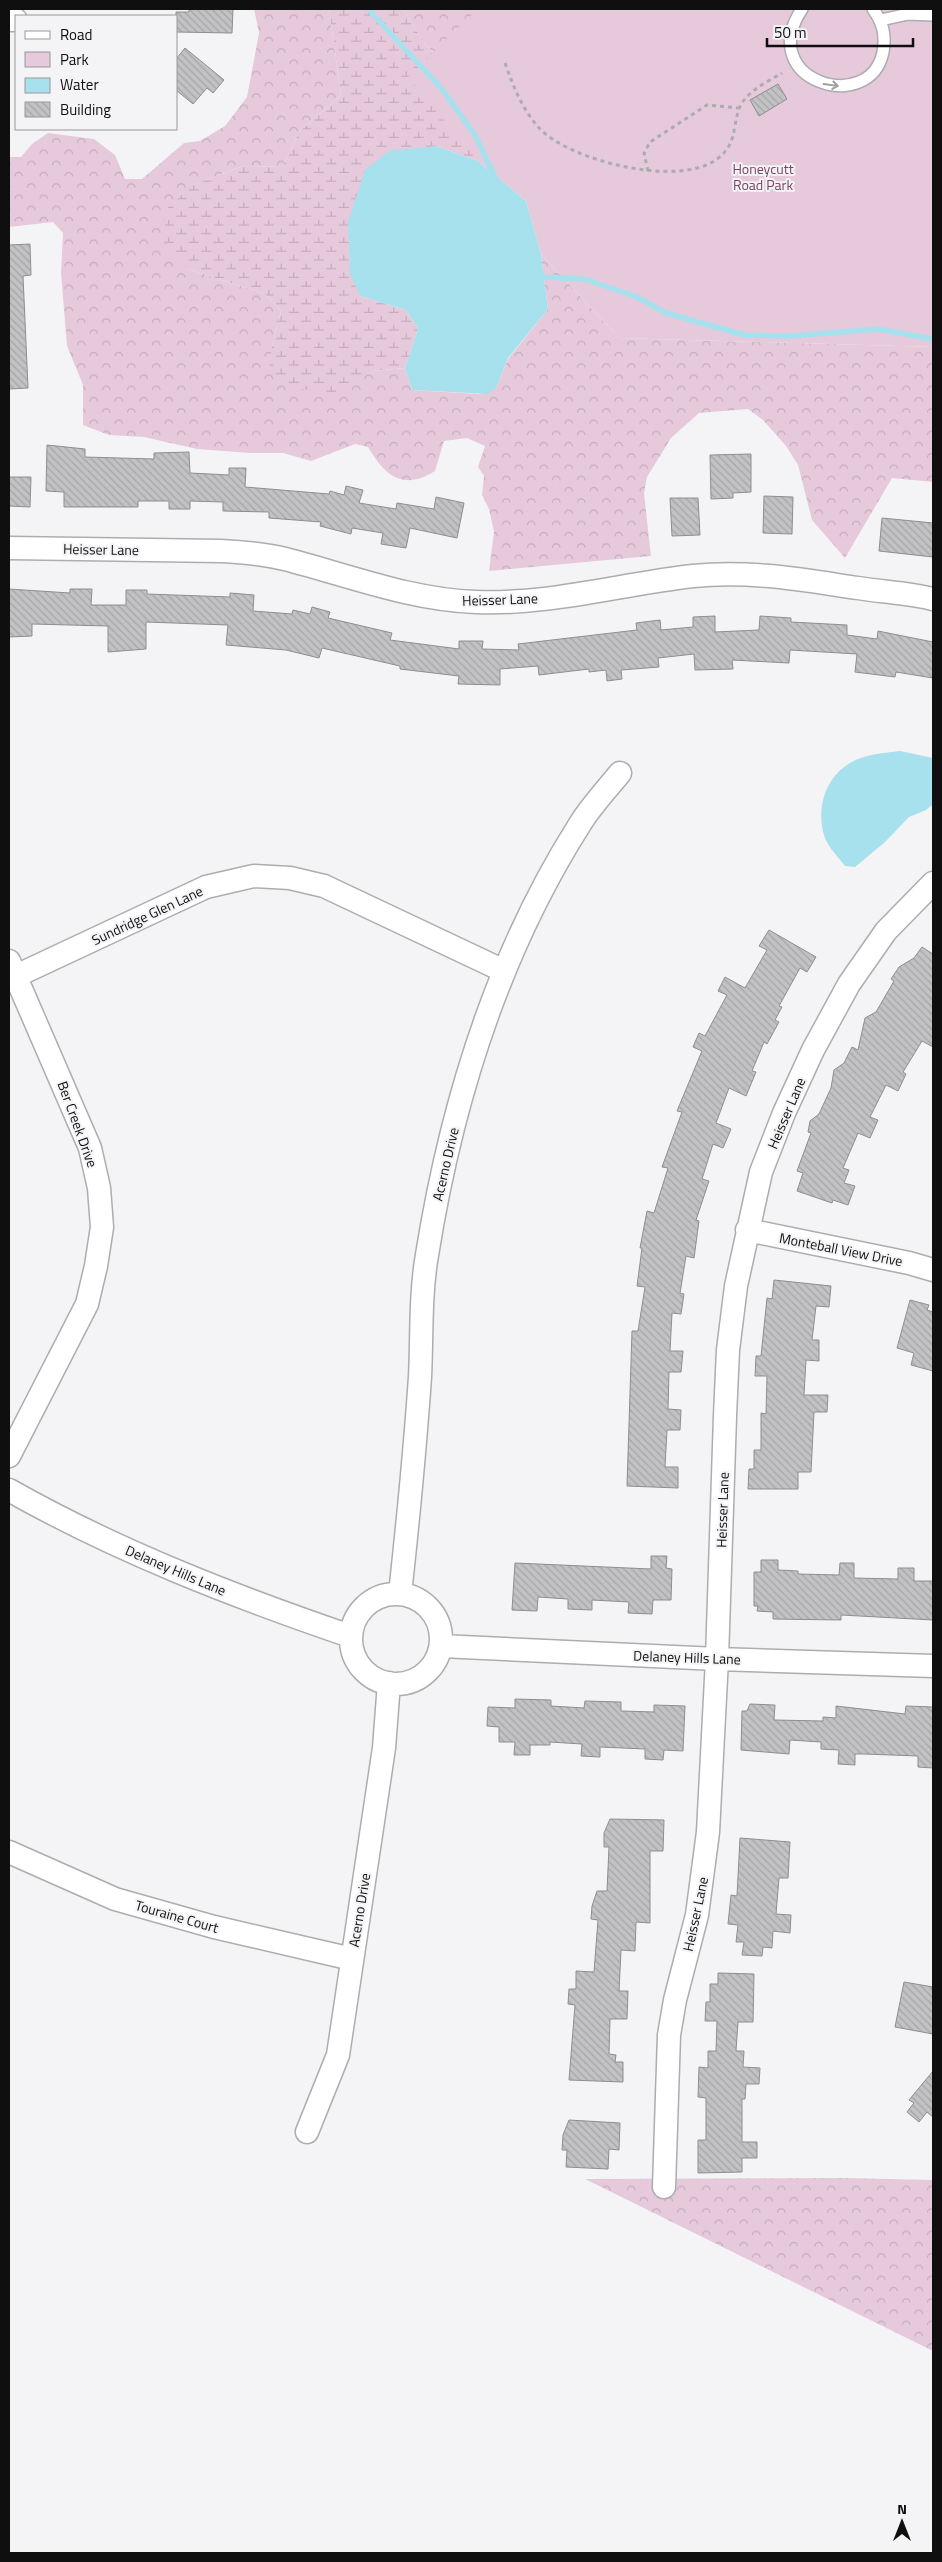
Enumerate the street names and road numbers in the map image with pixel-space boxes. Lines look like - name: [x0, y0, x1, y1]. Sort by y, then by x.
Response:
- street label: Heisser Lane: [63, 538, 139, 560]
- street label: Heisser Lane: [462, 587, 538, 611]
- street label: Sundridge Glen Lane: [88, 880, 206, 950]
- street label: Heisser Lane: [762, 1074, 810, 1152]
- street label: Ber Creek Drive: [53, 1078, 103, 1170]
- street label: Acerno Drive: [426, 1125, 464, 1203]
- street label: Monteball View Drive: [778, 1227, 904, 1271]
- street label: Heisser Lane: [710, 1472, 734, 1548]
- street label: Delaney Hills Lane: [122, 1539, 230, 1601]
- street label: Delaney Hills Lane: [633, 1645, 741, 1669]
- street label: Acerno Drive: [343, 1871, 375, 1949]
- street label: Heisser Lane: [677, 1875, 713, 1953]
- street label: Touraine Court: [133, 1894, 221, 1938]

